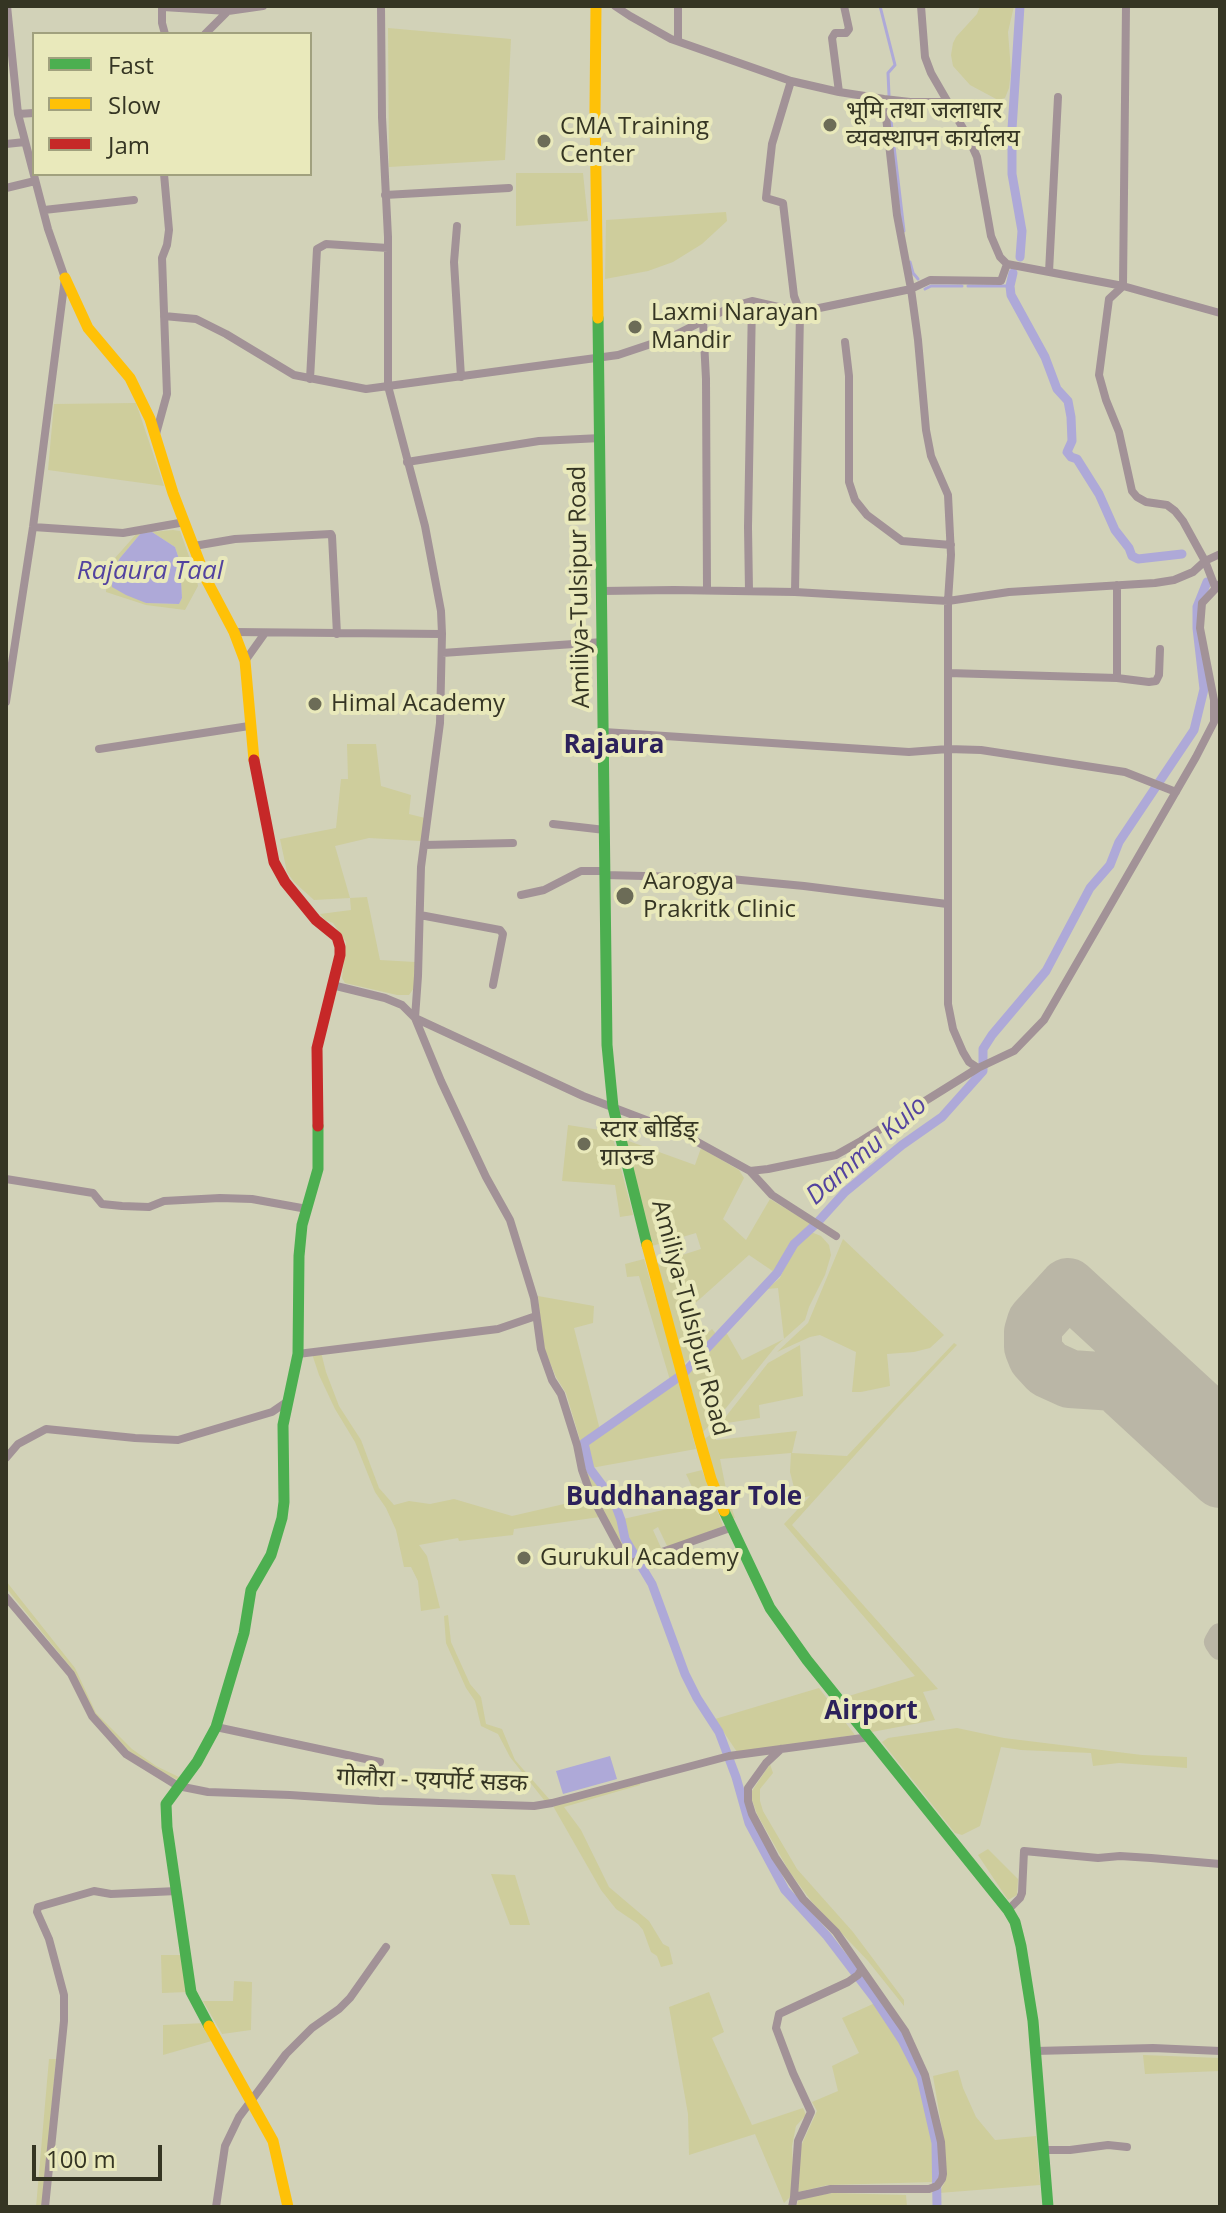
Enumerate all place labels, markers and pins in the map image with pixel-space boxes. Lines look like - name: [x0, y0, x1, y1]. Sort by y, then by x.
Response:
- place label: भूमि तथा जलाधार व्यवस्थापन कार्यालय: [846, 97, 1020, 153]
- place label: CMA Training Center: [560, 113, 709, 169]
- marker: भूमि तथा जलाधार व्यवस्थापन कार्यालय: [821, 116, 839, 134]
- marker: CMA Training Center: [535, 132, 553, 150]
- place label: Laxmi Narayan Mandir: [651, 299, 819, 355]
- marker: Laxmi Narayan Mandir: [626, 318, 644, 336]
- place label: Himal Academy: [331, 690, 505, 718]
- marker: Himal Academy: [306, 695, 324, 713]
- place label: Aarogya Prakritk Clinic: [643, 868, 796, 924]
- marker: Aarogya Prakritk Clinic: [614, 885, 636, 907]
- place label: स्टार बोर्डिङ् ग्राउन्ड: [600, 1116, 698, 1172]
- marker: स्टार बोर्डिङ् ग्राउन्ड: [575, 1135, 593, 1153]
- place label: Gurukul Academy: [540, 1544, 739, 1572]
- marker: Gurukul Academy: [515, 1549, 533, 1567]

